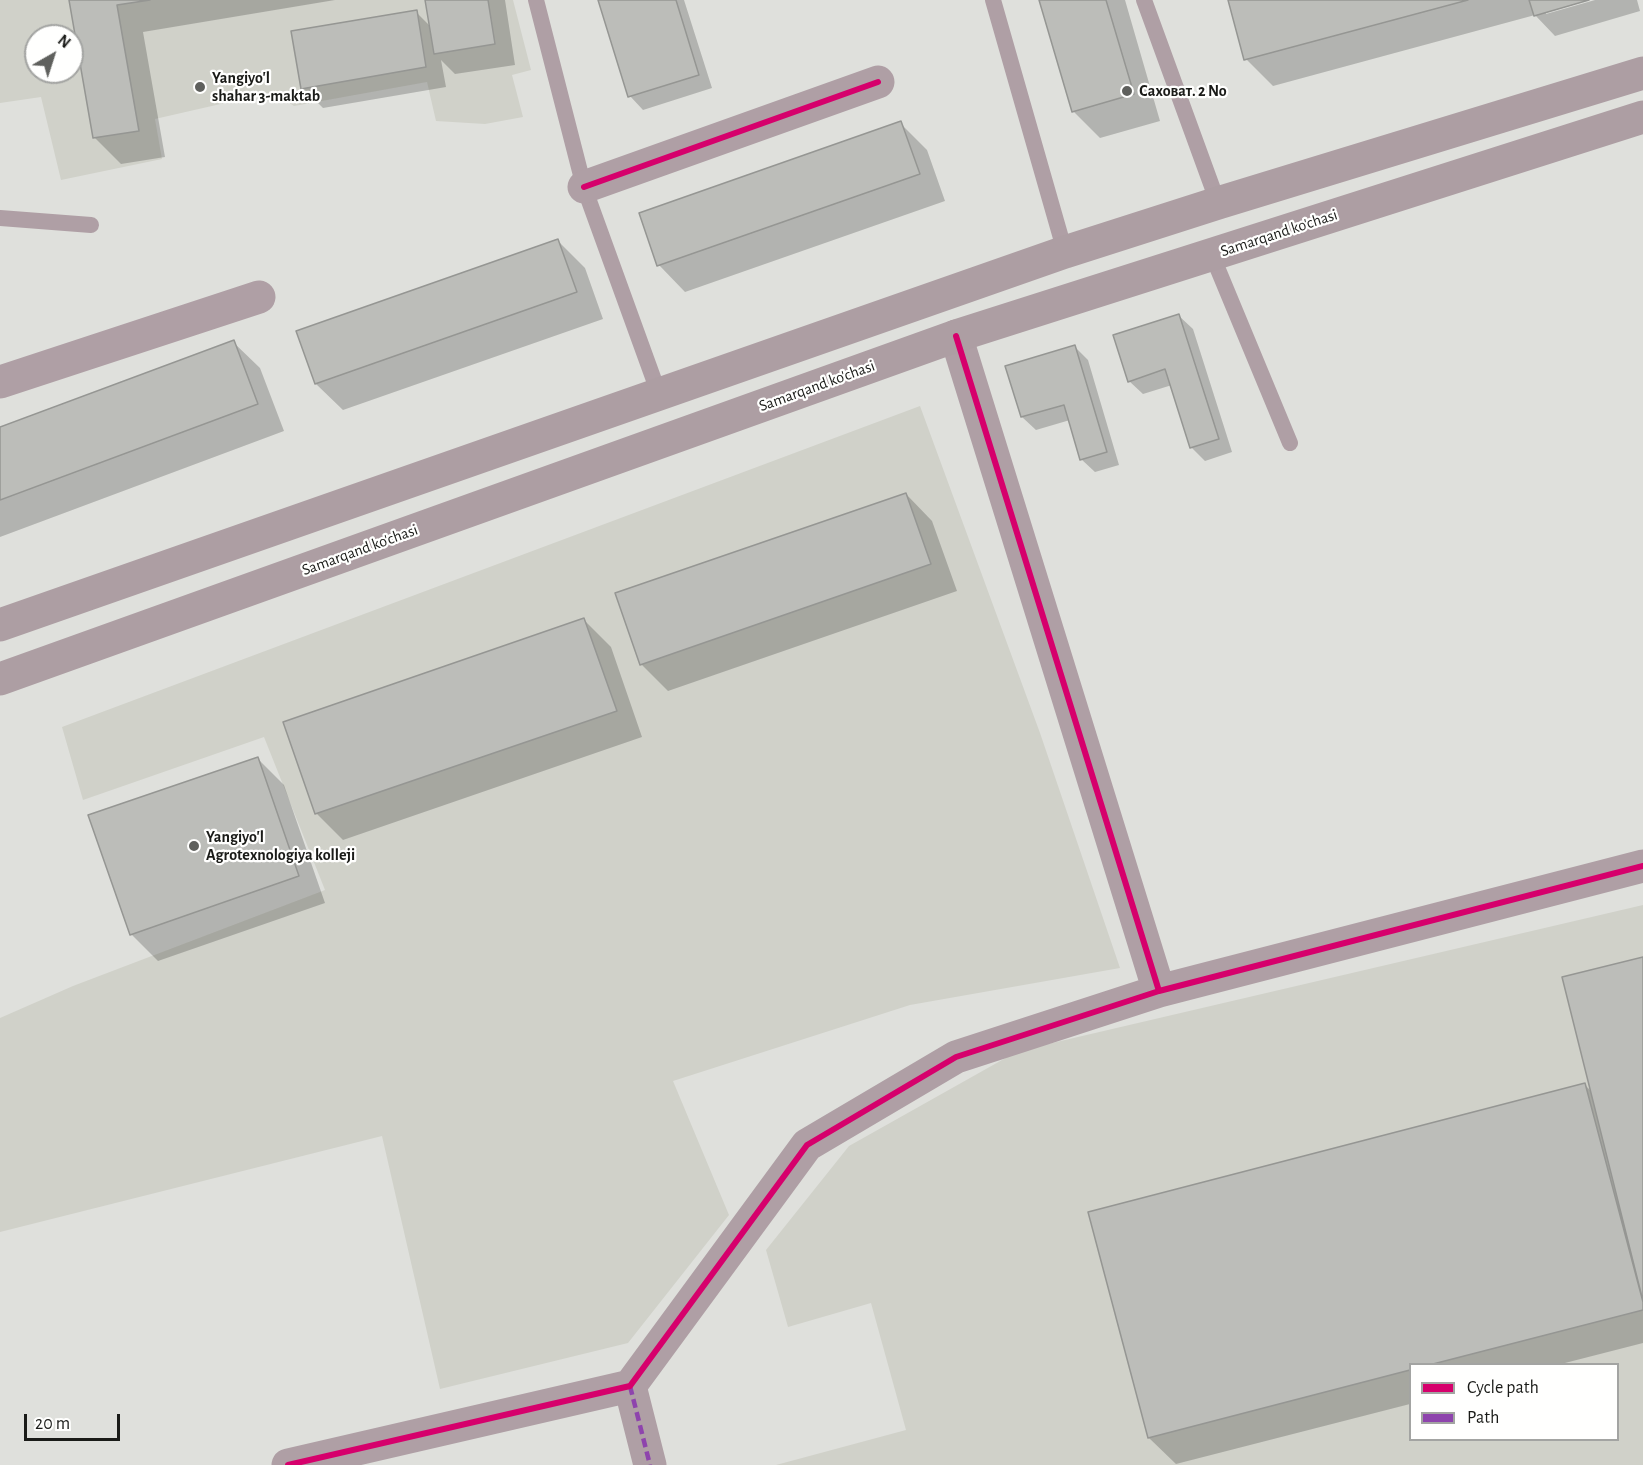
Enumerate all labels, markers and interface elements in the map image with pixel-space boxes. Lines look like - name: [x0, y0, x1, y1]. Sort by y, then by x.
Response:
- north arrow: [24, 24, 84, 84]
- text: N: [55, 32, 73, 51]
- place label: Yangiyo'l shahar 3-maktab: [212, 68, 320, 106]
- marker: Yangiyo'l shahar 3-maktab: [193, 80, 207, 94]
- place label: Саховат. 2 No: [1139, 81, 1227, 101]
- marker: Саховат. 2 No: [1120, 84, 1134, 98]
- street label: Samarqand ko'chasi: [1218, 205, 1340, 261]
- street label: Samarqand ko'chasi: [756, 356, 878, 416]
- street label: Samarqand ko'chasi: [299, 520, 421, 580]
- place label: Yangiyo'l Agrotexnologiya kolleji: [206, 827, 355, 865]
- marker: Yangiyo'l Agrotexnologiya kolleji: [187, 839, 201, 853]
- legend: [1409, 1363, 1619, 1441]
- text: Cycle path: [1467, 1379, 1539, 1397]
- scale bar: [27, 1402, 123, 1440]
- text: Path: [1467, 1409, 1499, 1427]
- text: 20 m: [35, 1415, 70, 1433]

